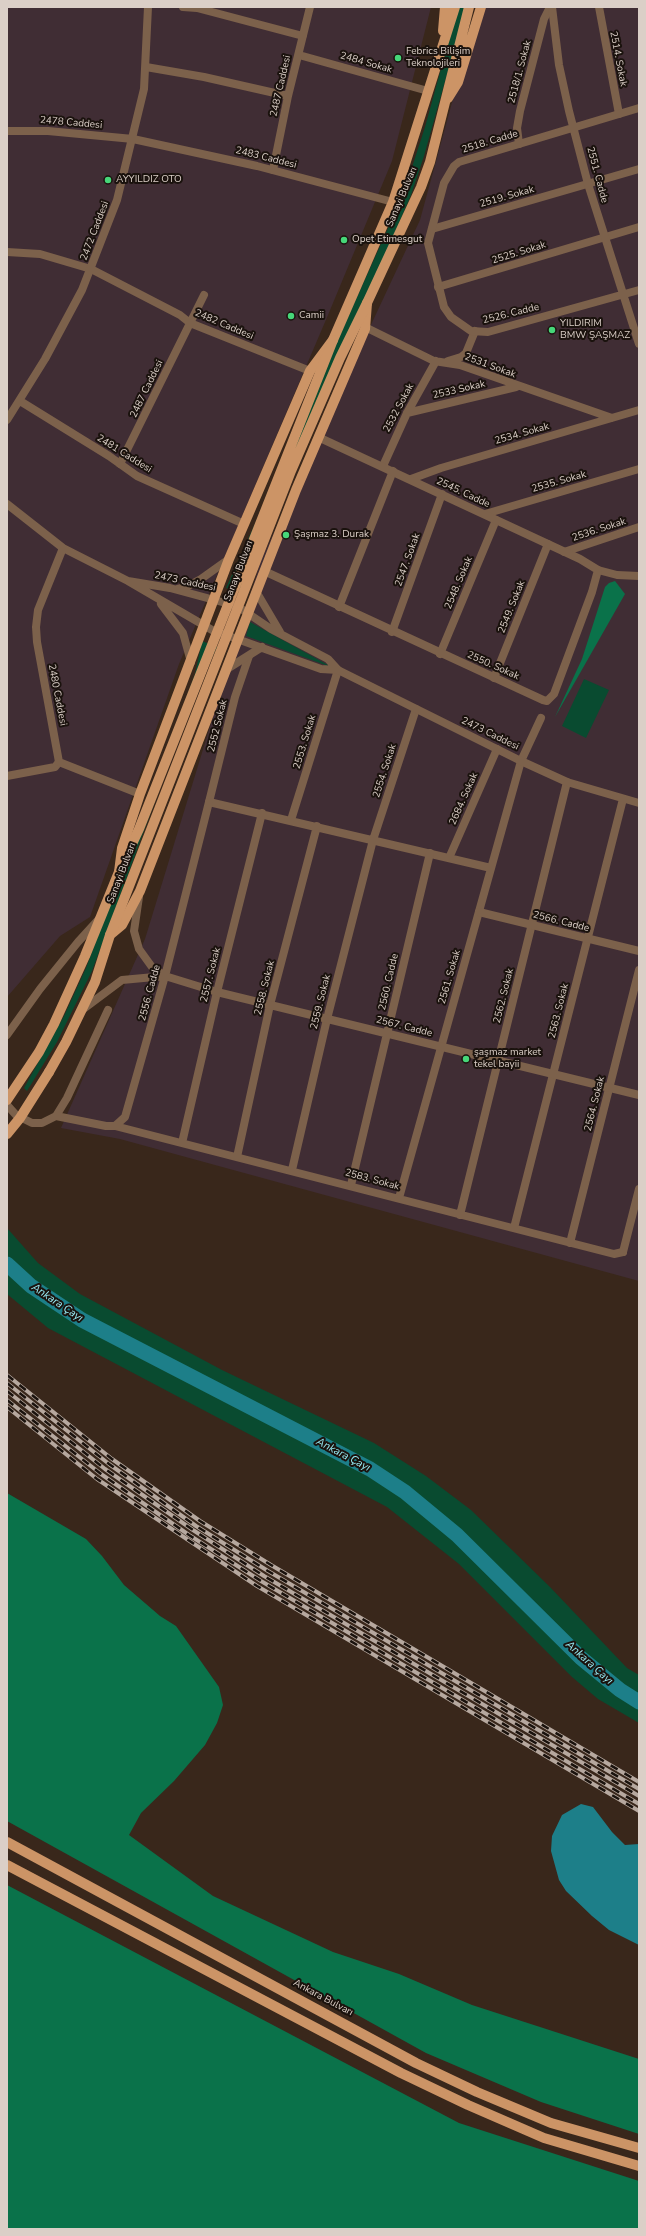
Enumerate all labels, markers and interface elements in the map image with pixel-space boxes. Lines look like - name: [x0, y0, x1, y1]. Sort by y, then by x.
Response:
- street label: 2514. Sokak: [607, 30, 629, 88]
- street label: 2518/1. Sokak: [506, 39, 534, 105]
- place label: Febrics Bilişim Teknolojileri: [406, 46, 470, 70]
- street label: 2484 Sokak: [339, 50, 393, 76]
- marker: Febrics Bilişim Teknolojileri: [393, 53, 403, 63]
- street label: 2487 Caddesi: [268, 54, 294, 118]
- street label: 2478 Caddesi: [39, 114, 103, 132]
- street label: 2518. Cadde: [461, 128, 519, 156]
- street label: 2483 Caddesi: [234, 145, 298, 171]
- street label: 2551. Cadde: [584, 146, 610, 204]
- street label: Sanayi Bulvarı: [384, 165, 420, 229]
- place label: AYYILDIZ OTO: [116, 174, 182, 186]
- marker: AYYILDIZ OTO: [103, 175, 113, 185]
- street label: 2519. Sokak: [479, 184, 535, 210]
- street label: 2472 Caddesi: [78, 200, 112, 262]
- place label: Opet Etimesgut: [352, 234, 422, 246]
- marker: Opet Etimesgut: [339, 235, 349, 245]
- street label: 2525. Sokak: [491, 239, 547, 267]
- street label: 2526. Cadde: [482, 301, 540, 327]
- street label: 2482 Caddesi: [193, 307, 255, 343]
- place label: Camii: [299, 310, 324, 322]
- marker: Camii: [286, 311, 296, 321]
- place label: YILDIRIM BMW ŞAŞMAZ: [560, 318, 630, 342]
- marker: YILDIRIM BMW ŞAŞMAZ: [547, 325, 557, 335]
- street label: 2531 Sokak: [463, 351, 517, 381]
- street label: 2487 Caddesi: [128, 358, 166, 420]
- street label: 2533 Sokak: [432, 378, 486, 402]
- street label: 2532 Sokak: [381, 382, 417, 434]
- street label: 2534. Sokak: [494, 421, 550, 447]
- street label: 2481 Caddesi: [94, 432, 154, 476]
- street label: 2535. Sokak: [531, 469, 587, 495]
- street label: 2545. Cadde: [434, 475, 492, 511]
- street label: 2536. Sokak: [571, 516, 627, 544]
- place label: Şaşmaz 3. Durak: [294, 529, 369, 541]
- marker: Şaşmaz 3. Durak: [281, 530, 291, 540]
- street label: 2547. Sokak: [393, 532, 423, 588]
- street label: Sanayi Bulvarı: [222, 539, 256, 603]
- street label: 2548. Sokak: [443, 555, 475, 611]
- street label: 2473 Caddesi: [153, 570, 217, 594]
- street label: 2549. Sokak: [496, 579, 528, 635]
- street label: 2550. Sokak: [465, 649, 521, 683]
- street label: 2480 Caddesi: [45, 663, 69, 727]
- street label: 2552 Sokak: [206, 699, 230, 753]
- street label: 2553. Sokak: [291, 714, 319, 770]
- street label: 2473 Caddesi: [459, 715, 521, 753]
- street label: 2554. Sokak: [371, 743, 399, 799]
- street label: 2684. Sokak: [447, 771, 481, 827]
- street label: Sanayi Bulvarı: [105, 841, 139, 905]
- street label: 2566. Cadde: [532, 909, 590, 935]
- street label: 2557. Sokak: [198, 946, 224, 1004]
- street label: 2561. Sokak: [437, 949, 463, 1005]
- street label: 2560. Cadde: [377, 953, 401, 1011]
- street label: 2558. Sokak: [252, 959, 278, 1017]
- street label: 2556. Cadde: [137, 964, 163, 1022]
- street label: 2562. Sokak: [491, 967, 517, 1025]
- street label: 2559. Sokak: [308, 973, 334, 1031]
- street label: 2563. Sokak: [546, 982, 572, 1040]
- street label: 2567. Cadde: [375, 1014, 433, 1040]
- place label: şaşmaz market tekel bayii: [474, 1047, 541, 1070]
- marker: şaşmaz market tekel bayii: [461, 1054, 471, 1064]
- street label: 2564. Sokak: [582, 1075, 608, 1133]
- street label: 2583. Sokak: [343, 1167, 401, 1193]
- water label: Ankara Çayı: [29, 1281, 85, 1325]
- water label: Ankara Çayı: [314, 1435, 372, 1475]
- water label: Ankara Çayı: [563, 1638, 615, 1688]
- street label: Ankara Bulvarı: [291, 1977, 355, 2019]

